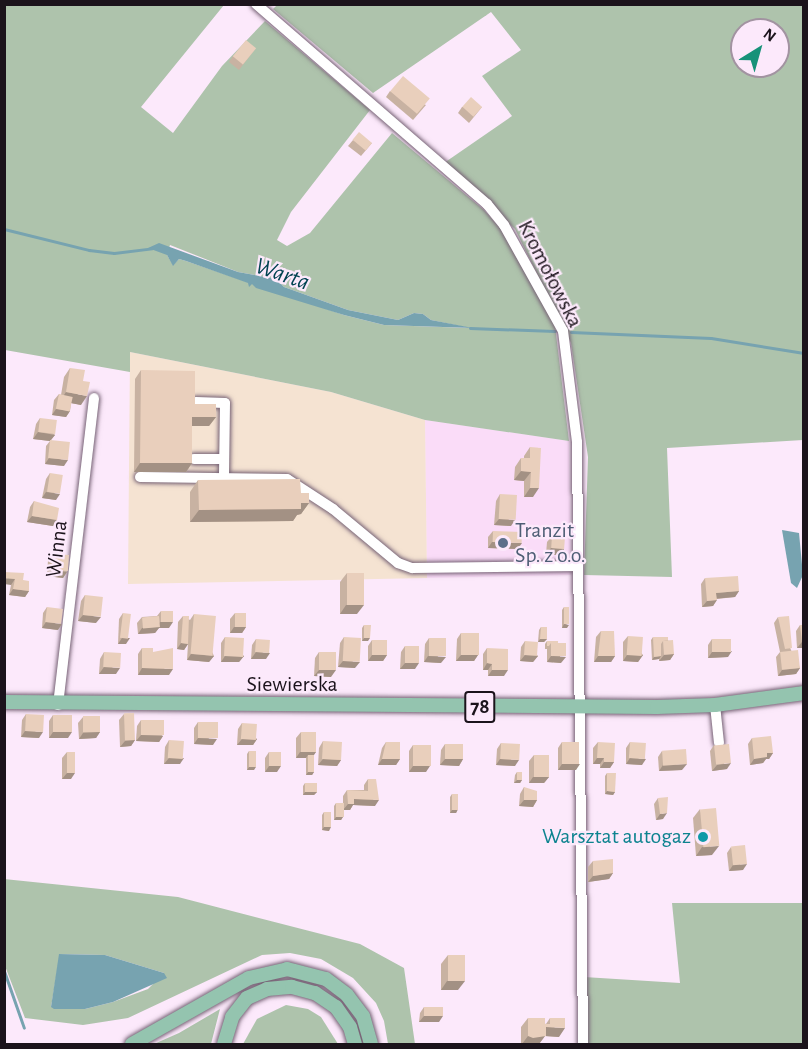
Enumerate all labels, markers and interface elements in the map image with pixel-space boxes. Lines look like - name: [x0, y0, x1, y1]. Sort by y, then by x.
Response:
- north arrow: [730, 18, 790, 78]
- text: N: [760, 25, 779, 45]
- street label: Kromołowska: [512, 216, 588, 332]
- water label: Warta: [251, 252, 313, 298]
- place label: Tranzit Sp. z o.o.: [515, 517, 585, 568]
- street label: Winna: [40, 519, 74, 579]
- marker: Tranzit Sp. z o.o.: [496, 536, 510, 550]
- street label: Siewierska: [246, 672, 338, 698]
- road number: 78: [464, 689, 496, 725]
- place label: Warsztat autogaz: [542, 824, 691, 850]
- marker: Warsztat autogaz: [696, 830, 710, 844]

